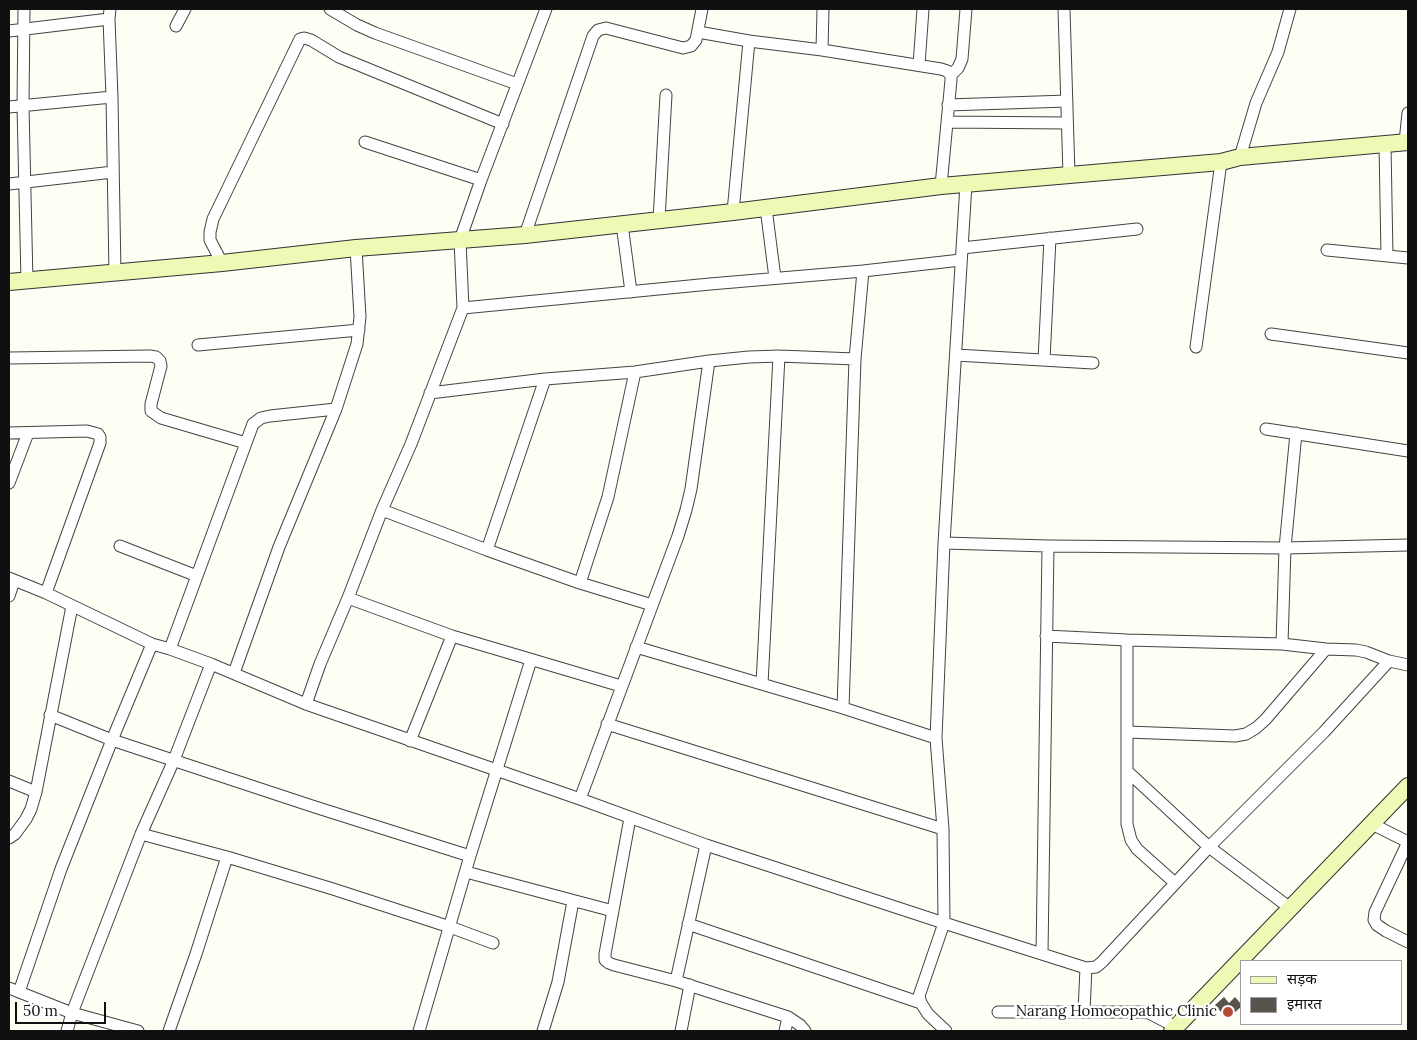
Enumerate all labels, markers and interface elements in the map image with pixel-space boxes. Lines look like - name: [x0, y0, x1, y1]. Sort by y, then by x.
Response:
- legend: [1240, 960, 1402, 1025]
- text: सड़क: [1287, 969, 1317, 988]
- scale bar: [18, 992, 109, 1024]
- text: इमारत: [1287, 994, 1322, 1013]
- text: 50 m: [23, 1001, 58, 1020]
- place label: Narang Homoeopathic Clinic: [1016, 1003, 1217, 1021]
- marker: Narang Homoeopathic Clinic: [1221, 1005, 1235, 1019]

